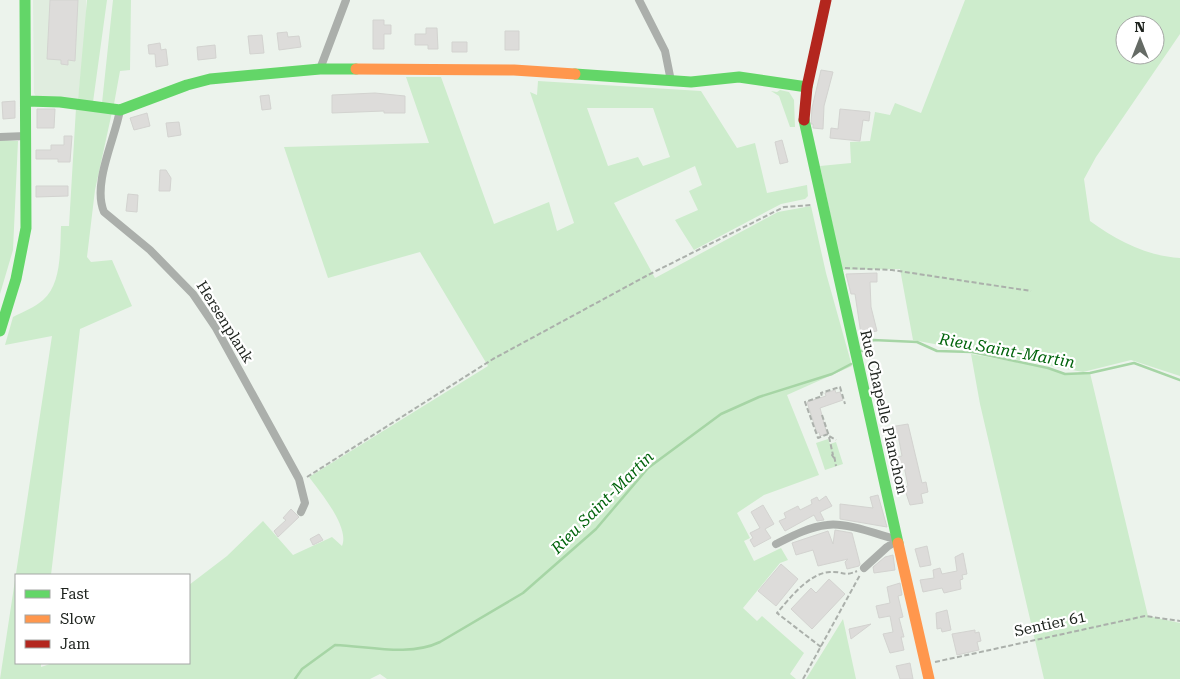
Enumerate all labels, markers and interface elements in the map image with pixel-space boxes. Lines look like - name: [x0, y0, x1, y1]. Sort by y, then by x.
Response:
- north arrow: [1115, 15, 1165, 65]
- text: N: [1135, 19, 1146, 35]
- street label: Hersenplank: [193, 278, 258, 367]
- street label: Rue Chapelle Planchon: [856, 328, 912, 496]
- water label: Rieu Saint-Martin: [937, 329, 1076, 372]
- water label: Rieu Saint-Martin: [546, 447, 658, 558]
- legend: [15, 574, 190, 664]
- text: Fast: [60, 585, 90, 603]
- street label: Sentier 61: [1012, 608, 1088, 640]
- text: Slow: [60, 610, 96, 628]
- text: Jam: [60, 635, 90, 653]

